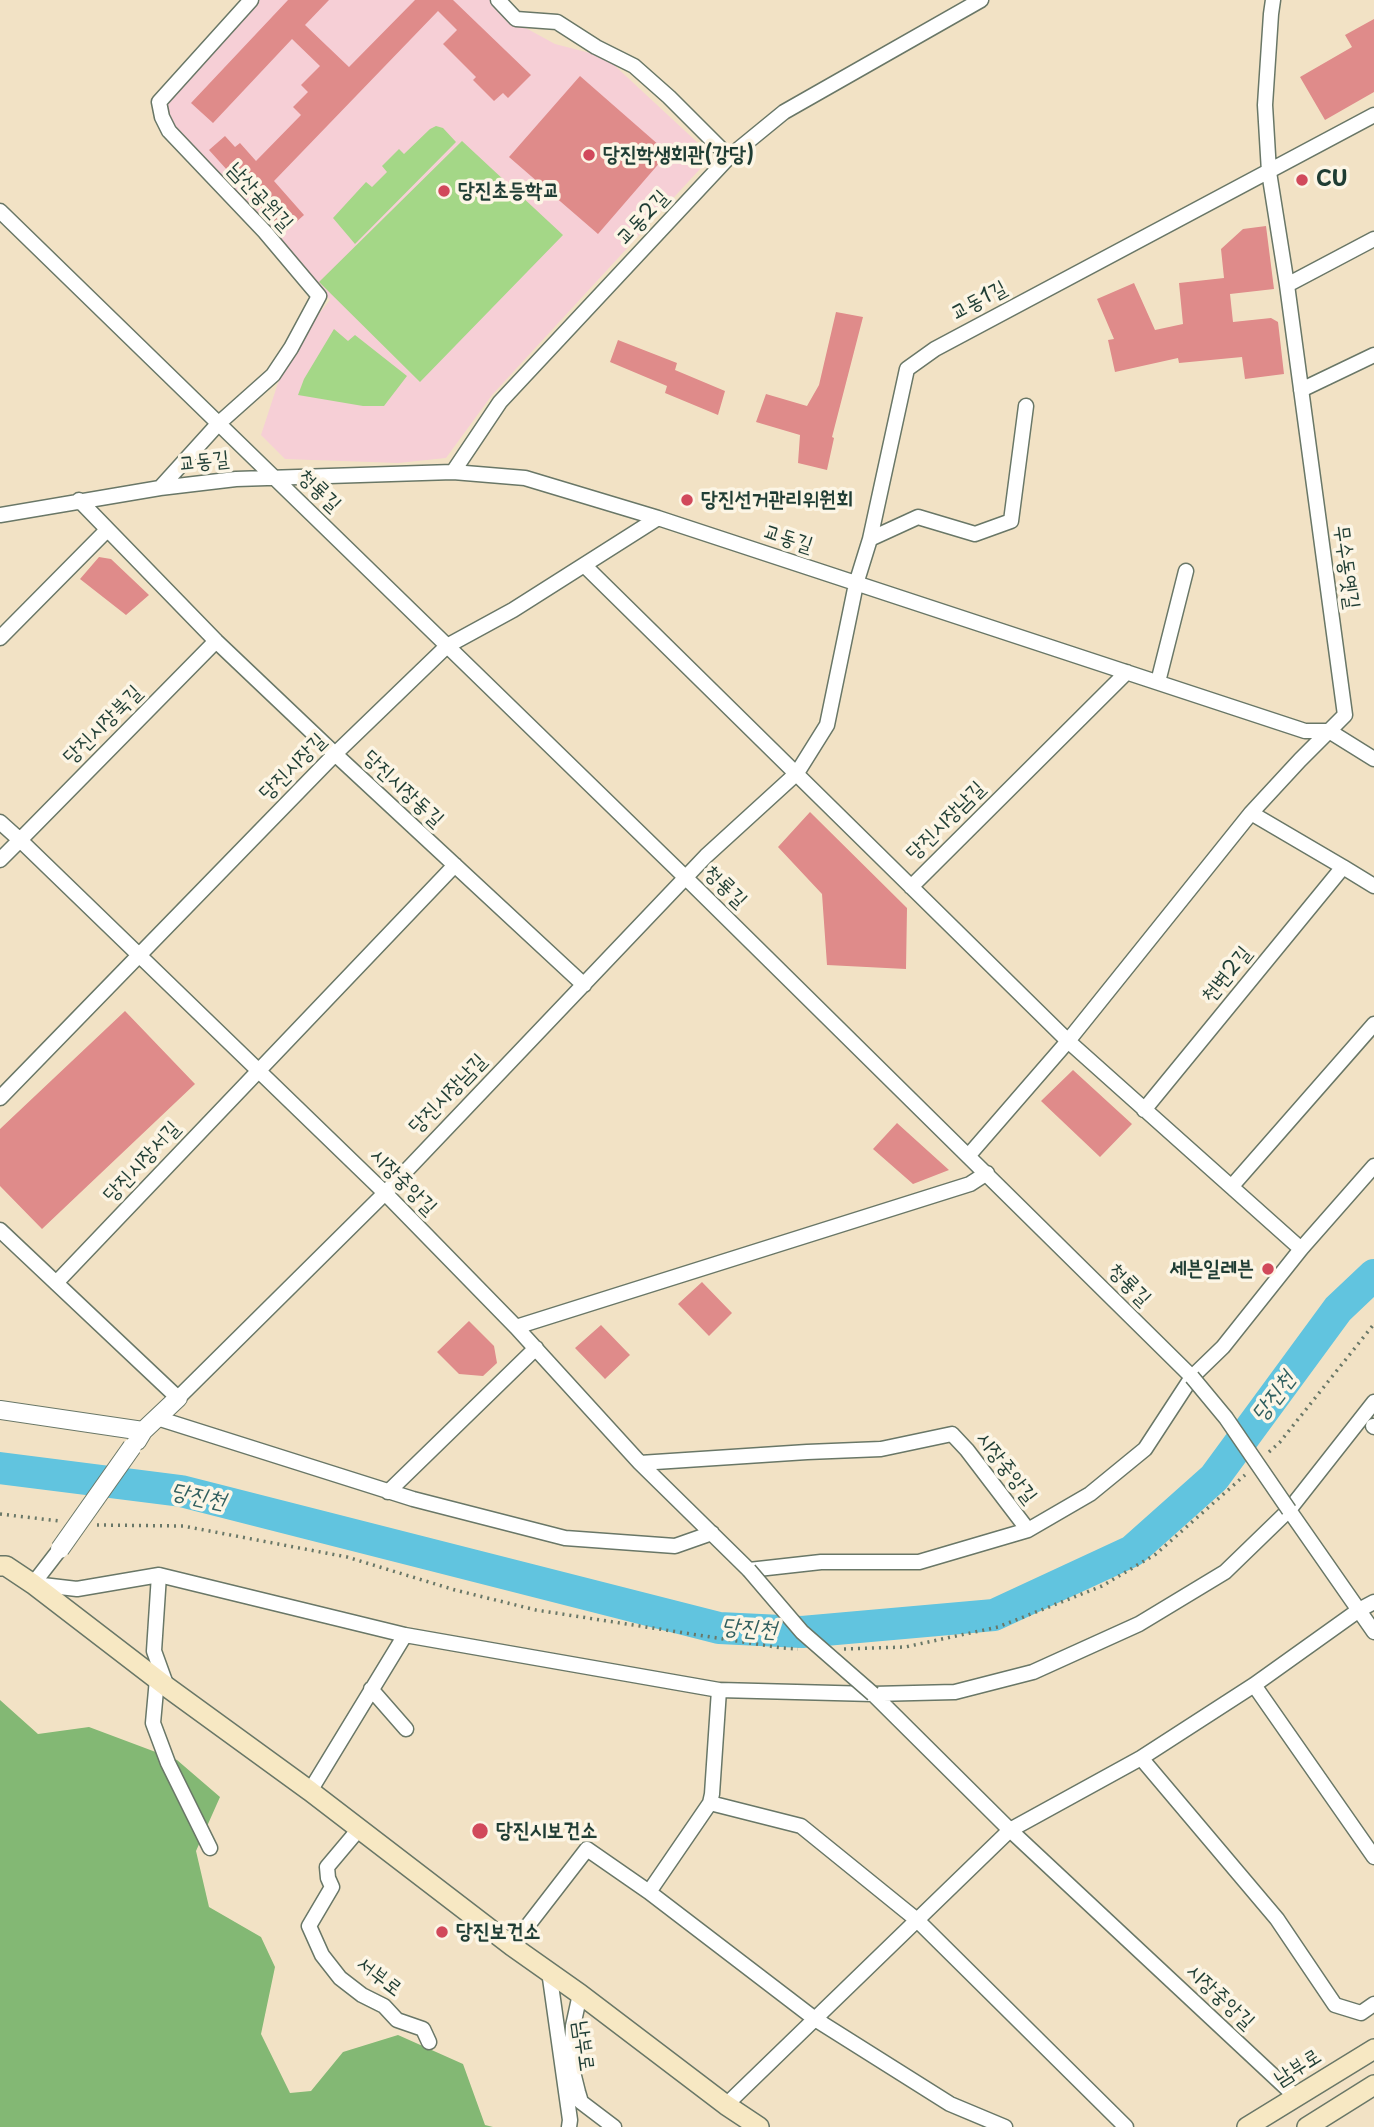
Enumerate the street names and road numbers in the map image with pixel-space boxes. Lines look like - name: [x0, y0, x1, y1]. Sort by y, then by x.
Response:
- street label: 남산공원길: [222, 158, 298, 236]
- street label: 교동2길: [611, 185, 675, 251]
- street label: 교동1길: [947, 276, 1011, 326]
- street label: 교동길: [177, 447, 231, 477]
- street label: 청룡길: [292, 464, 346, 518]
- street label: 교동길: [760, 519, 816, 559]
- street label: 무수동옛길: [1328, 523, 1364, 611]
- street label: 당진시장북길: [58, 680, 148, 770]
- street label: 당진시장길: [254, 728, 332, 806]
- street label: 당진시장동길: [357, 745, 449, 833]
- street label: 당진시장남길: [901, 776, 991, 866]
- street label: 청룡길: [698, 860, 752, 914]
- street label: 천변2길: [1197, 942, 1257, 1008]
- street label: 당진시장남길: [404, 1049, 492, 1139]
- street label: 당진시장서길: [98, 1116, 186, 1208]
- street label: 시장중앙길: [364, 1143, 442, 1221]
- street label: 청룡길: [1102, 1258, 1156, 1312]
- street label: 시장중앙길: [970, 1427, 1042, 1509]
- street label: 서부로: [351, 1952, 407, 2002]
- street label: 시장중앙길: [1181, 1959, 1259, 2035]
- street label: 남부로: [567, 2019, 599, 2073]
- street label: 남부로: [1270, 2044, 1326, 2092]

